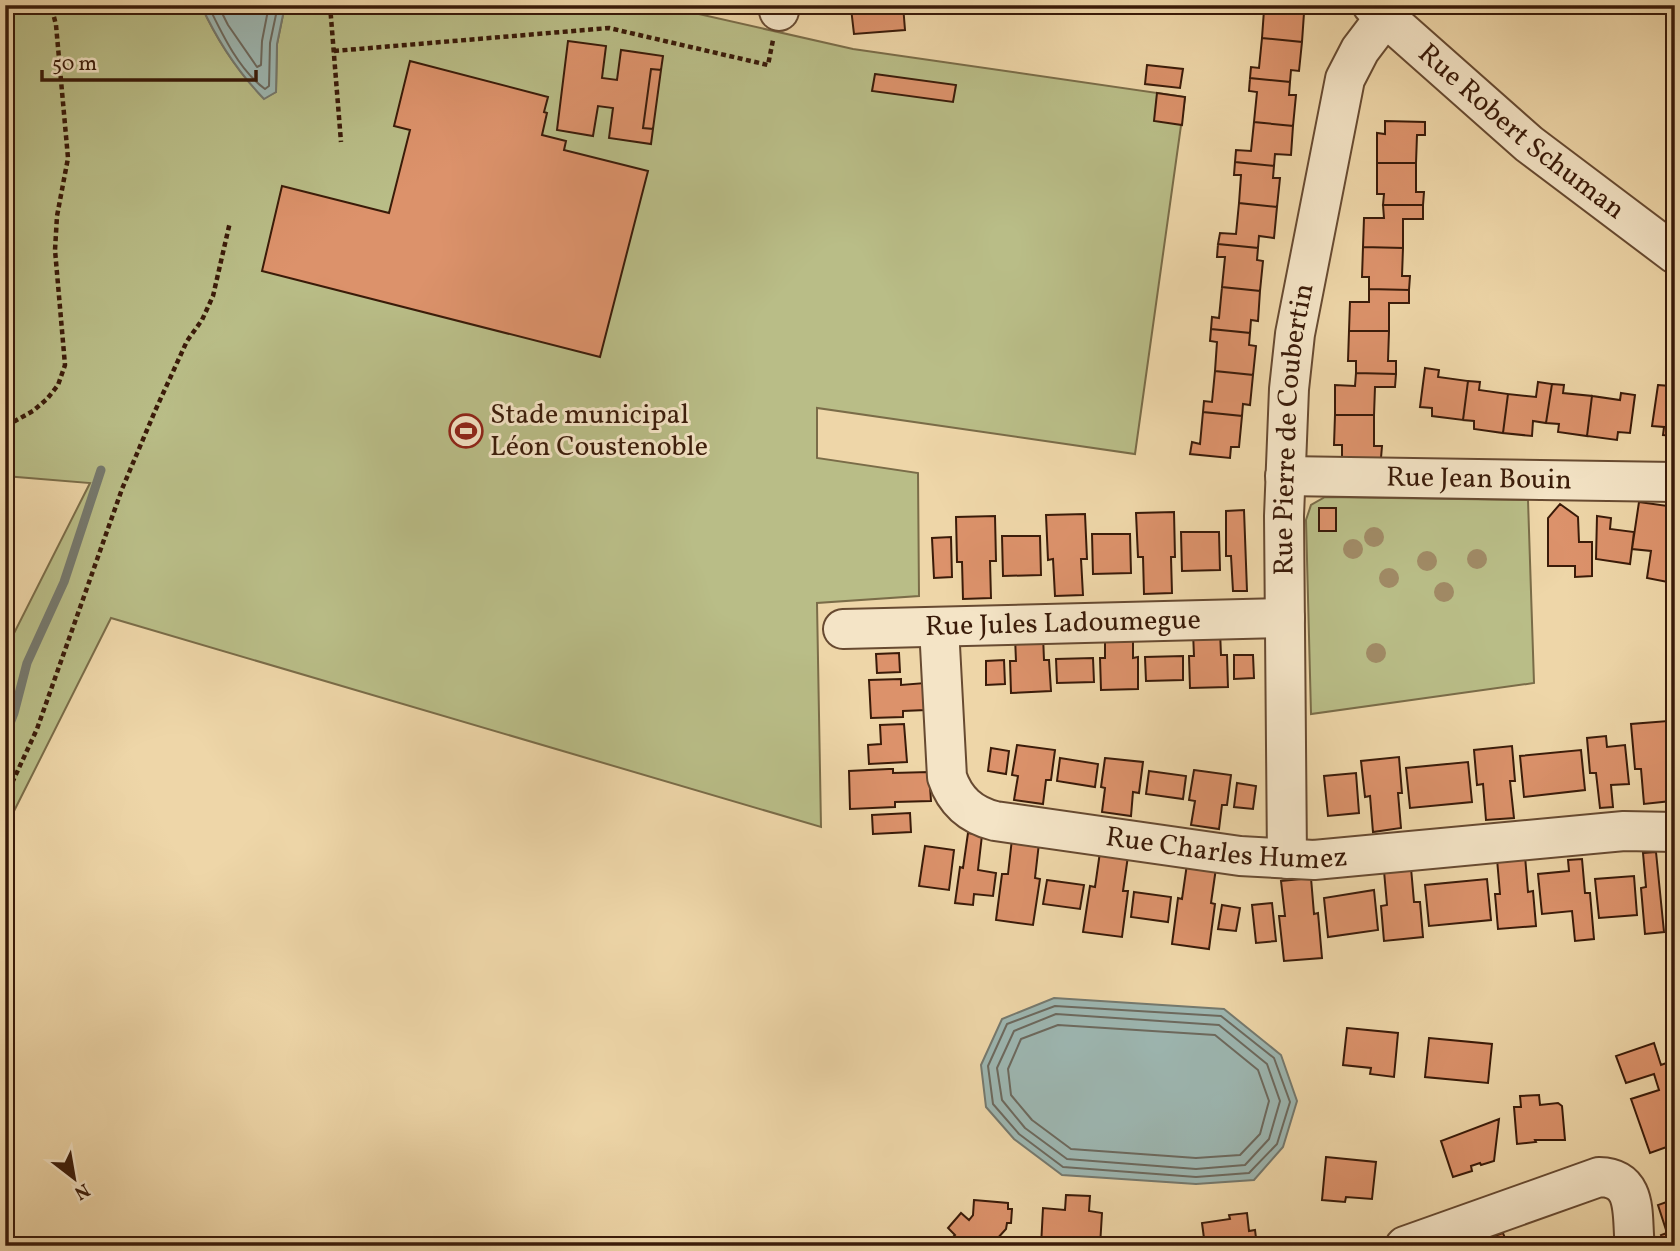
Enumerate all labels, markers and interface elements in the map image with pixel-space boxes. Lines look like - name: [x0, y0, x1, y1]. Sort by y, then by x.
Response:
- street label: Rue Robert Schuman: [1409, 35, 1633, 229]
- scale bar: [42, 38, 256, 82]
- text: 50 m: [52, 50, 97, 79]
- street label: Rue Pierre de Coubertin: [1264, 280, 1324, 576]
- place label: Stade municipal Léon Coustenoble: [490, 396, 708, 467]
- sports icon: Stade municipal Léon Coustenoble: [447, 412, 485, 450]
- street label: Rue Jean Bouin: [1386, 458, 1572, 500]
- street label: Rue Jules Ladoumegue: [925, 601, 1201, 646]
- street label: Rue Charles Humez: [1103, 818, 1349, 880]
- north arrow: [38, 1142, 108, 1212]
- text: N: [69, 1176, 94, 1206]

